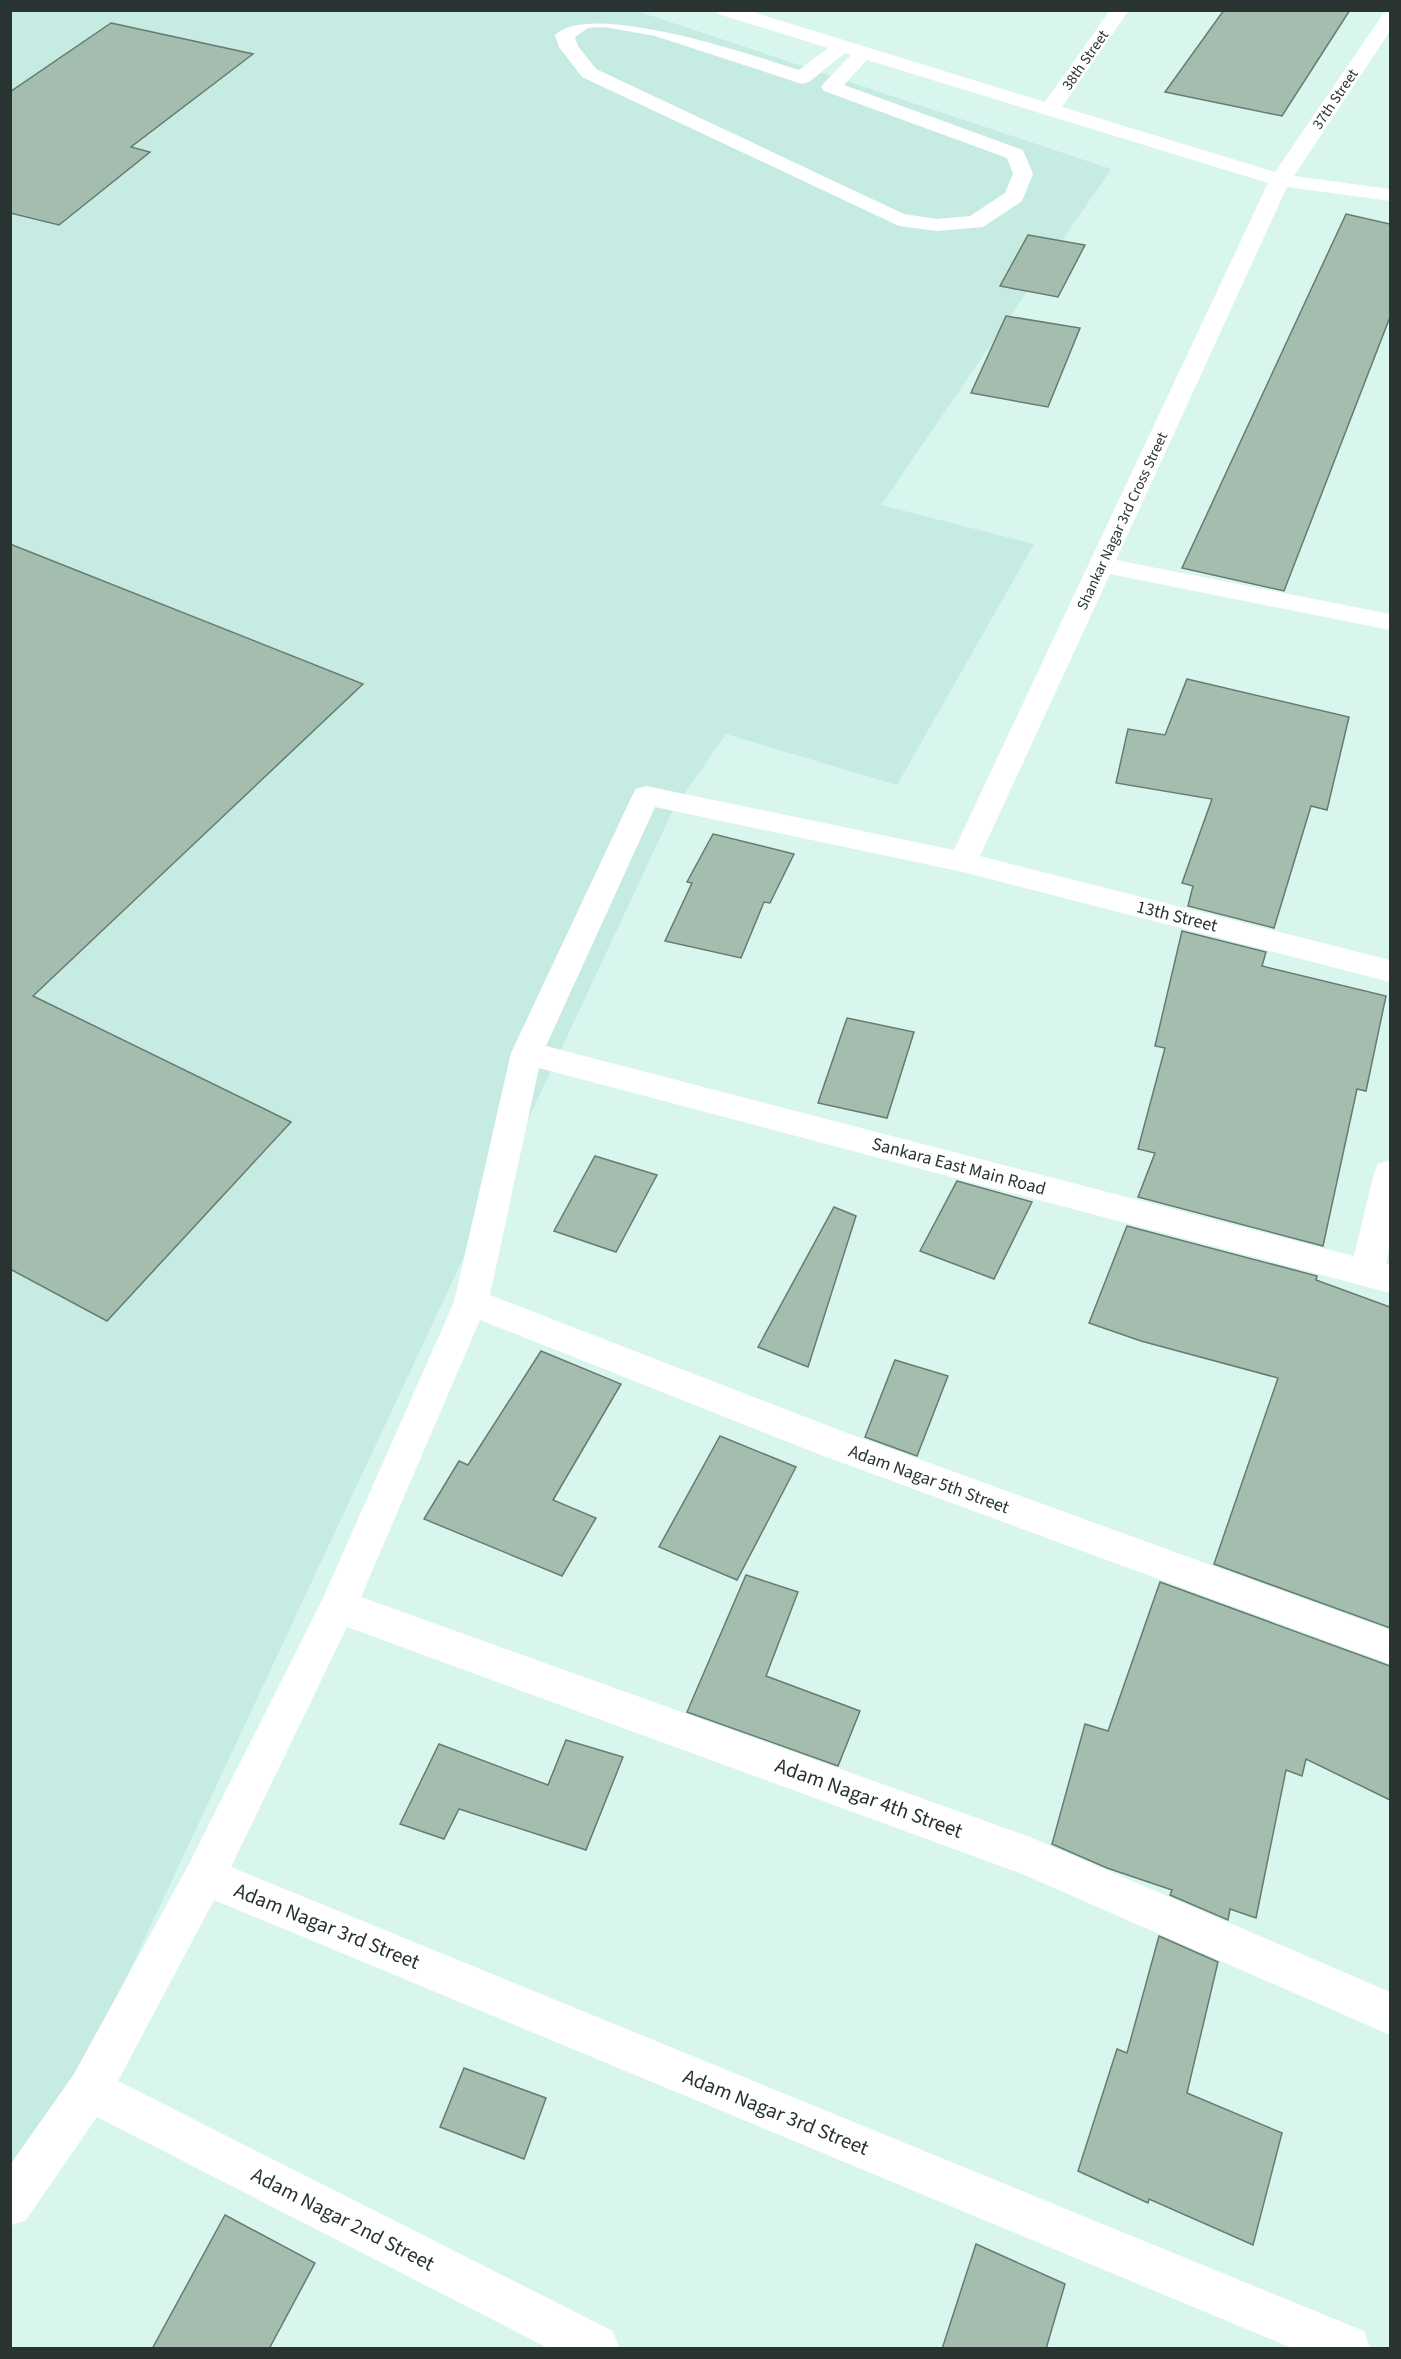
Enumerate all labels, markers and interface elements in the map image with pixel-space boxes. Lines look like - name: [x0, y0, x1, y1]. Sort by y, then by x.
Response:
- street label: 38th Street: [1057, 26, 1114, 94]
- street label: 37th Street: [1307, 65, 1363, 134]
- street label: Shankar Nagar 3rd Cross Street: [1072, 429, 1173, 614]
- street label: 13th Street: [1134, 894, 1220, 939]
- street label: Sankara East Main Road: [869, 1131, 1049, 1202]
- street label: Adam Nagar 5th Street: [845, 1439, 1013, 1520]
- street label: Adam Nagar 4th Street: [771, 1750, 967, 1846]
- street label: Adam Nagar 3rd Street: [230, 1875, 424, 1977]
- street label: Adam Nagar 3rd Street: [679, 2061, 873, 2163]
- street label: Adam Nagar 2nd Street: [246, 2160, 440, 2278]

